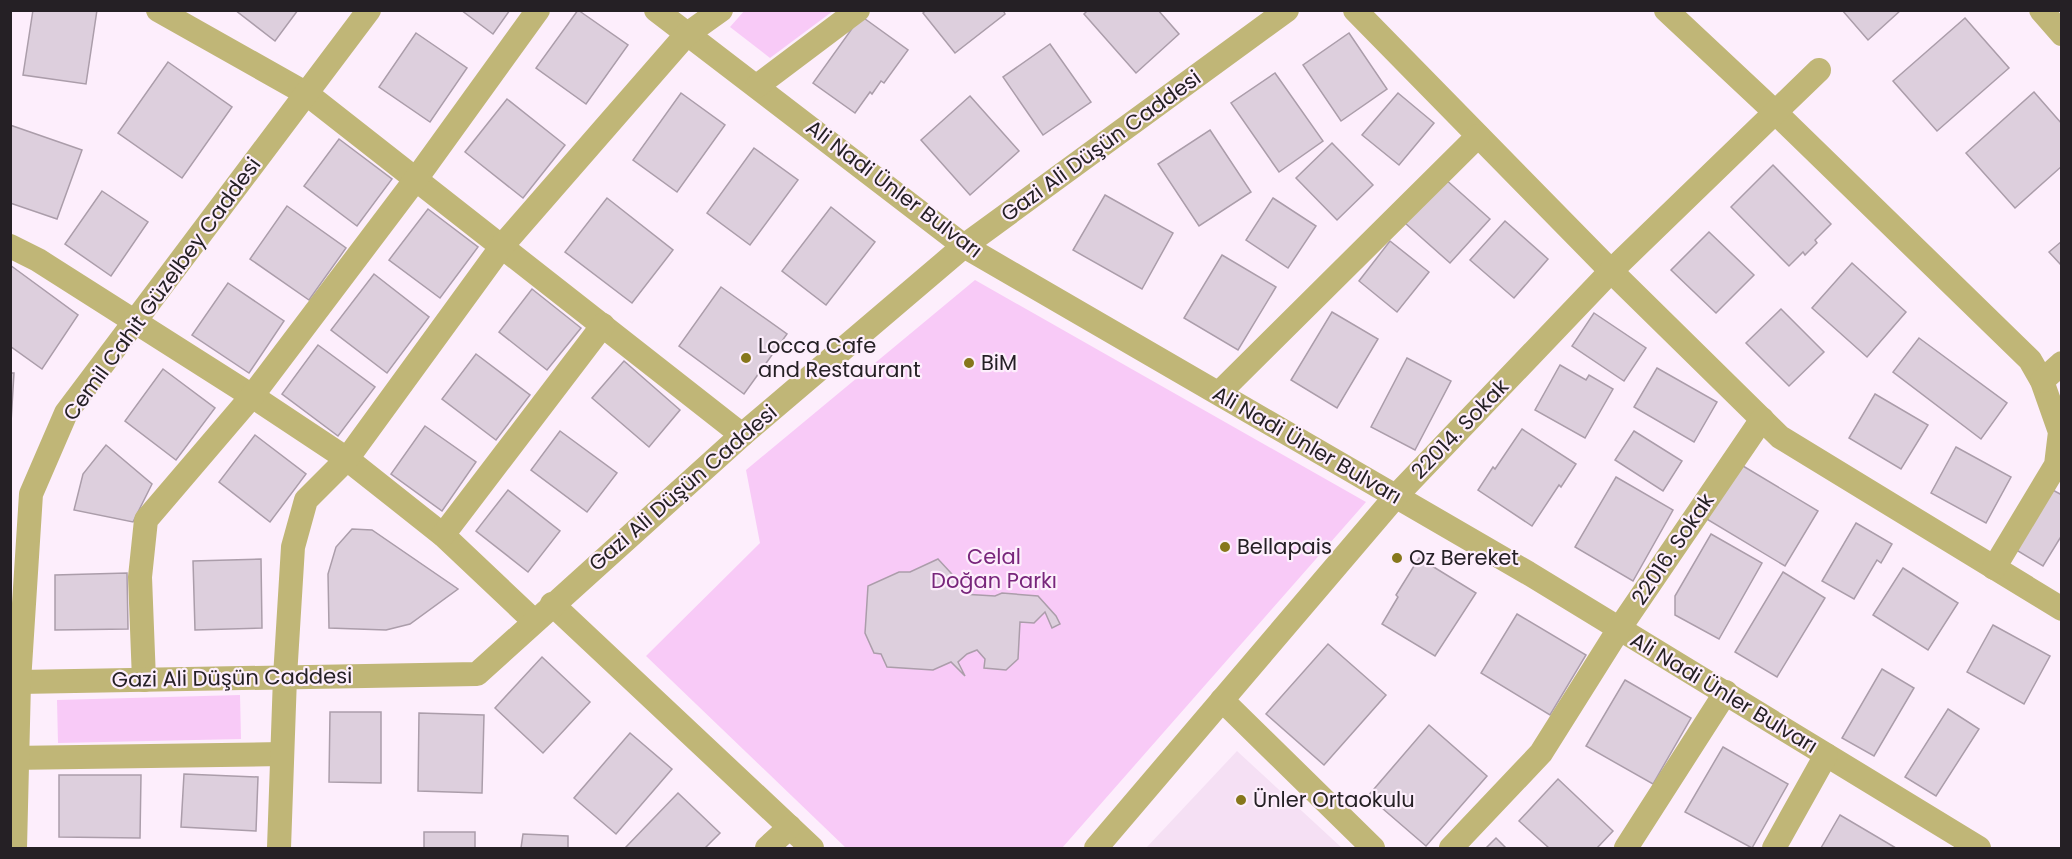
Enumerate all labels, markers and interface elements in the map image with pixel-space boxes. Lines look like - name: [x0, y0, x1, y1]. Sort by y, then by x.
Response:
- street label: Gazi Ali Düşün Caddesi: [995, 63, 1207, 228]
- street label: Ali Nadi Ünler Bulvarı: [800, 113, 988, 264]
- street label: Cemil Cahit Güzelbey Caddesi: [56, 151, 267, 426]
- place label: Locca Cafe and Restaurant: [758, 331, 921, 384]
- place label: BiM: [981, 348, 1017, 377]
- marker: Locca Cafe and Restaurant: [739, 351, 753, 365]
- marker: BiM: [962, 356, 976, 370]
- street label: 22014. Sokak: [1404, 372, 1515, 485]
- street label: Ali Nadi Ünler Bulvarı: [1207, 379, 1407, 511]
- street label: Gazi Ali Düşün Caddesi: [582, 398, 783, 578]
- street label: 22016. Sokak: [1624, 487, 1721, 610]
- place label: Bellapais: [1237, 532, 1332, 561]
- marker: Bellapais: [1218, 540, 1232, 554]
- park label: Celal Doğan Parkı: [931, 542, 1057, 595]
- place label: Oz Bereket: [1409, 543, 1519, 572]
- marker: Oz Bereket: [1390, 551, 1404, 565]
- street label: Ali Nadi Ünler Bulvarı: [1625, 625, 1823, 760]
- street label: Gazi Ali Düşün Caddesi: [111, 661, 353, 694]
- place label: Ünler Ortaokulu: [1253, 785, 1415, 814]
- marker: Ünler Ortaokulu: [1234, 793, 1248, 807]

